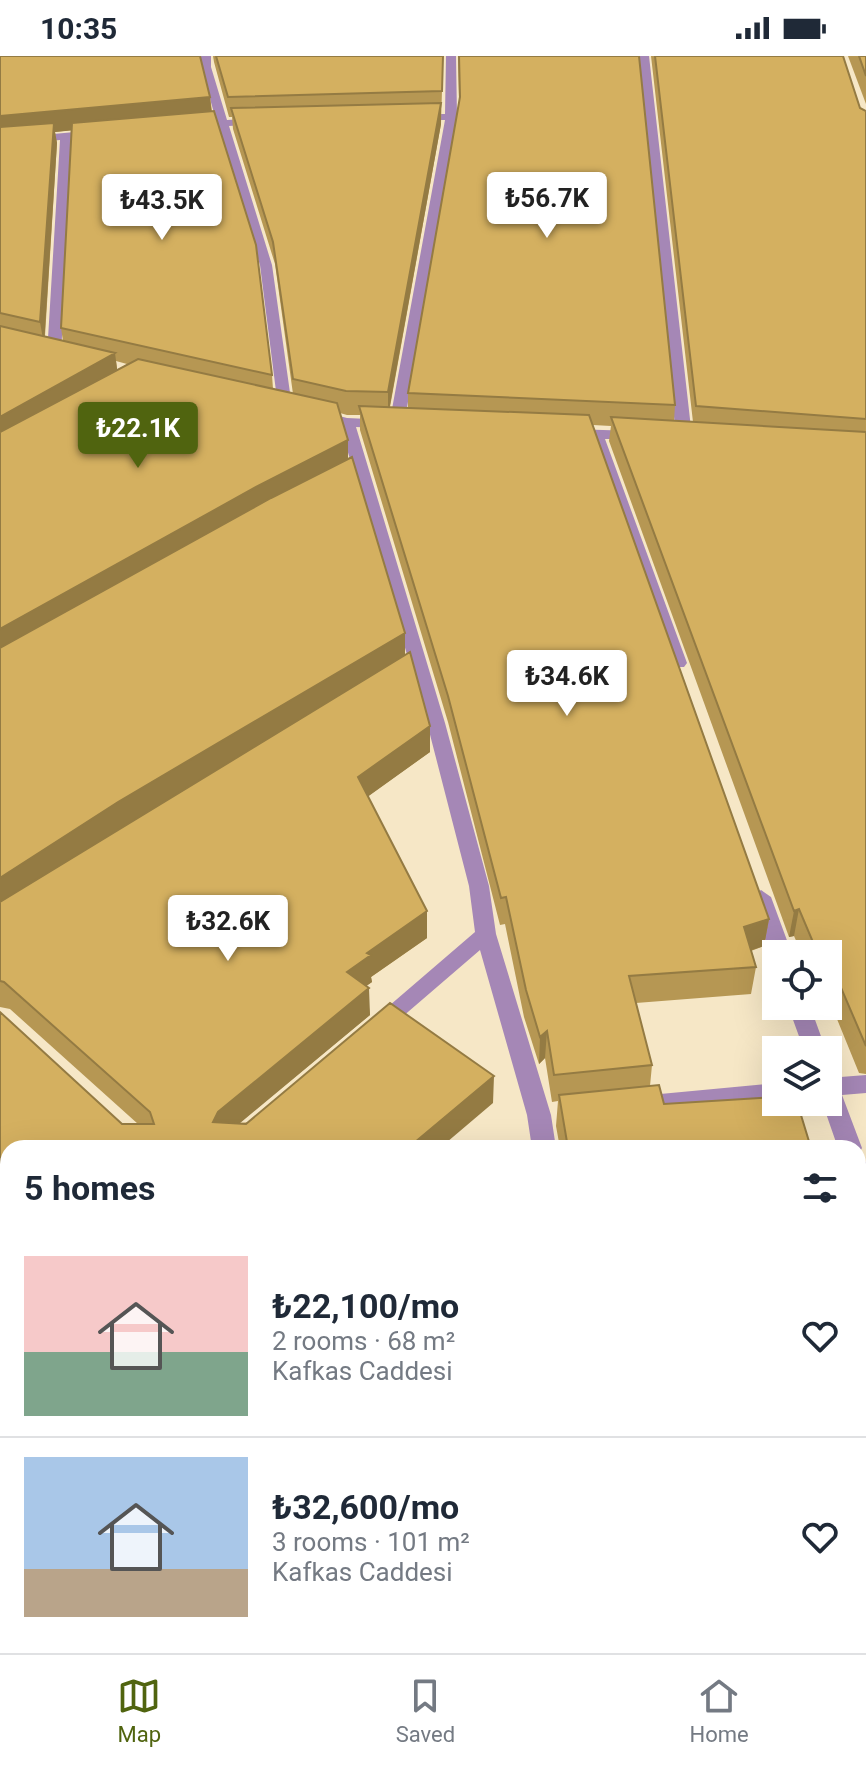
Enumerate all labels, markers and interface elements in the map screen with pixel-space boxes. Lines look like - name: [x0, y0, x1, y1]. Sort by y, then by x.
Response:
- text: 10:35: [40, 11, 117, 46]
- pin: ₺56.7K: [482, 172, 612, 240]
- pin: ₺43.5K: [97, 174, 227, 242]
- text: ₺56.7K: [505, 183, 589, 213]
- text: ₺43.5K: [120, 185, 204, 215]
- pin: ₺22.1K: [73, 402, 203, 470]
- text: ₺22.1K: [96, 413, 180, 443]
- pin: ₺34.6K: [502, 650, 632, 718]
- text: ₺34.6K: [525, 661, 609, 691]
- pin: ₺32.6K: [163, 895, 293, 963]
- text: ₺32.6K: [186, 906, 270, 936]
- map controls: [762, 940, 842, 1116]
- button: locate: [762, 940, 842, 1020]
- button: layers: [762, 1036, 842, 1116]
- icon: filters: [798, 1166, 842, 1210]
- text: 5 homes: [24, 1168, 155, 1208]
- text: ₺22,100/mo: [272, 1286, 459, 1326]
- icon: home: [88, 1288, 184, 1384]
- icon: heart: [798, 1314, 842, 1358]
- text: 2 rooms · 68 m²: [272, 1326, 455, 1356]
- text: Kafkas Caddesi: [272, 1356, 453, 1386]
- text: ₺32,600/mo: [272, 1487, 459, 1527]
- icon: home: [88, 1489, 184, 1585]
- icon: heart: [798, 1515, 842, 1559]
- text: 3 rooms · 101 m²: [272, 1527, 470, 1557]
- text: Kafkas Caddesi: [272, 1557, 453, 1587]
- tab: Map: [117, 1674, 161, 1747]
- tab: Saved: [396, 1674, 455, 1747]
- tab: Home: [690, 1674, 749, 1747]

